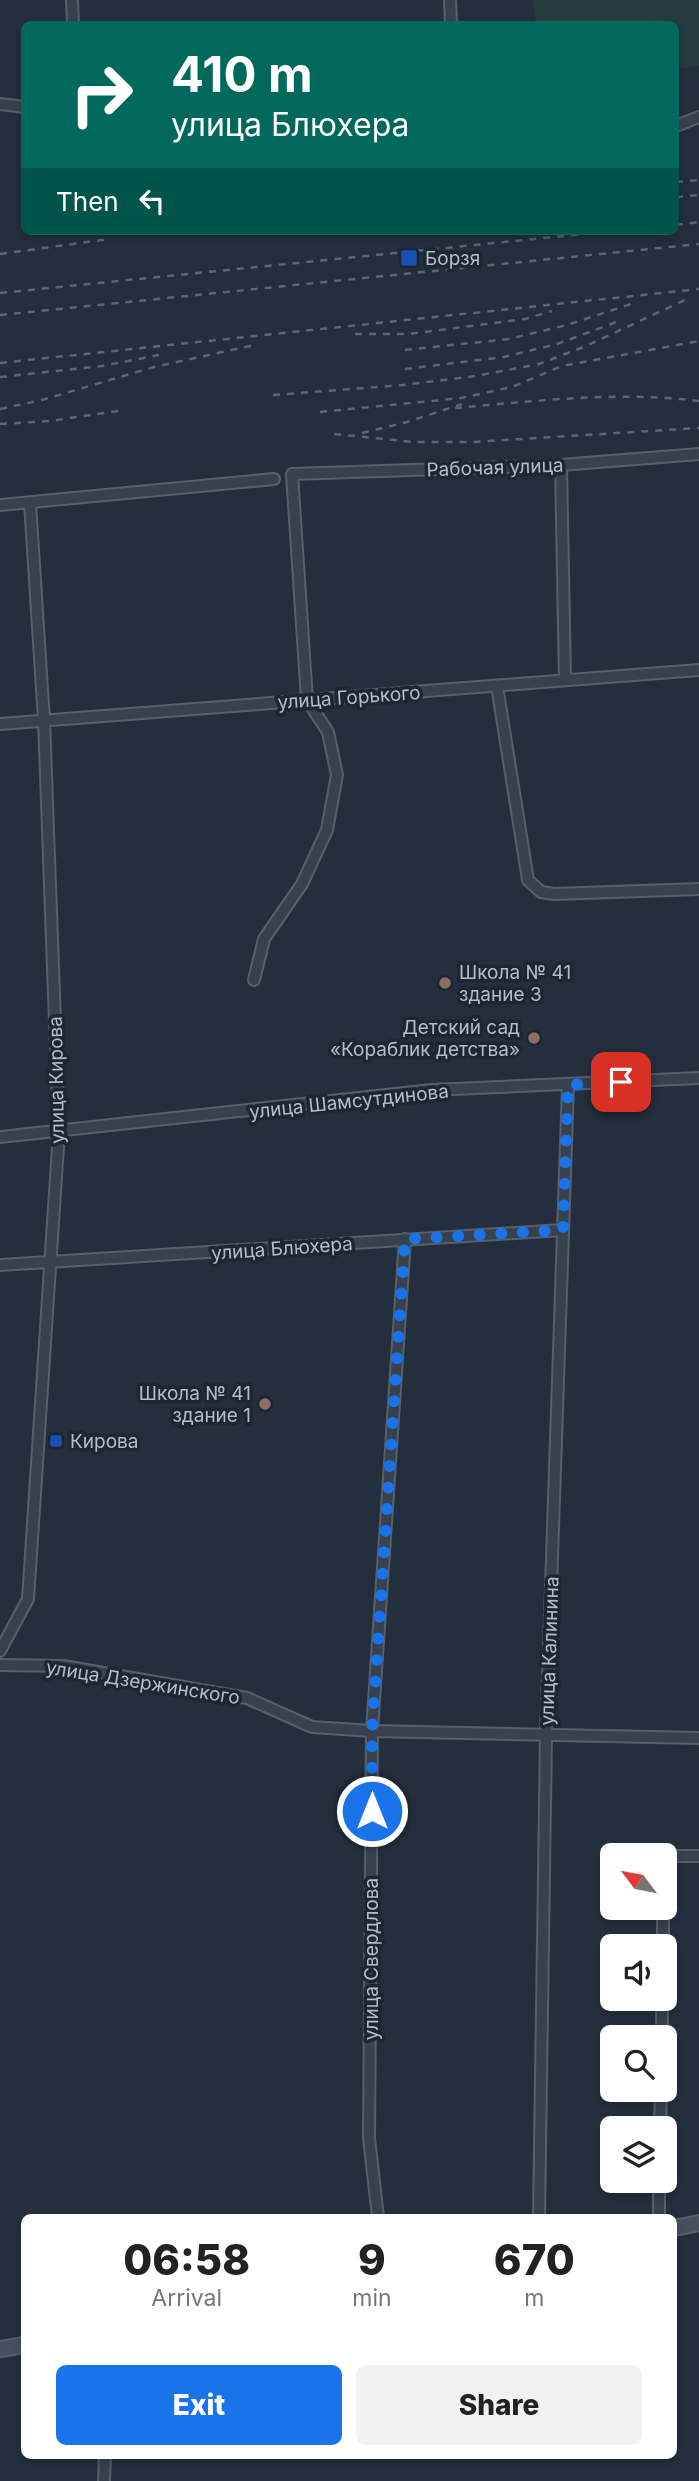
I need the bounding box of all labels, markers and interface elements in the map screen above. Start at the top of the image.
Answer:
text: 410 m [171,45,313,104]
icon: right [56,49,147,140]
text: улица Блюхера [171,105,410,144]
icon: left [133,182,171,220]
text: Then [56,186,119,217]
place label: Борзя [425,247,480,270]
marker: Борзя [399,248,419,268]
street label: Рабочая улица [426,454,564,481]
street label: улица Горького [277,681,421,714]
place label: Школа № 41 здание 3 [459,961,571,1006]
marker: Школа № 41 здание 3 [437,975,453,991]
street label: улица Кирова [44,1016,69,1144]
place label: Детский сад «Кораблик детства» [330,1016,520,1061]
marker: Детский сад «Кораблик детства» [526,1030,542,1046]
pin [591,1052,651,1112]
icon: arrive [602,1063,640,1101]
street label: улица Шамсутдинова [248,1080,450,1123]
street label: улица Блюхера [211,1232,353,1265]
place label: Школа № 41 здание 1 [139,1382,251,1427]
marker: Школа № 41 здание 1 [257,1396,273,1412]
place label: Кирова [70,1430,138,1453]
marker: Кирова [48,1433,64,1449]
street label: улица Калинина [535,1576,564,1726]
street label: улица Дзержинского [44,1656,241,1709]
position arrow [335,1774,409,1848]
north arrow [600,1843,677,1920]
map controls [600,1843,677,2193]
street label: улица Свердлова [360,1878,383,2040]
button: sound [600,1934,677,2011]
button: search [600,2025,677,2102]
button: layers [600,2116,677,2193]
text: 06:58 [123,2234,250,2285]
text: 9 [358,2234,386,2285]
text: 670 [494,2234,575,2285]
text: Arrival [151,2284,222,2312]
text: min [352,2284,392,2312]
text: m [524,2284,544,2312]
button: Exit [56,2365,342,2445]
button: Share [356,2365,642,2445]

